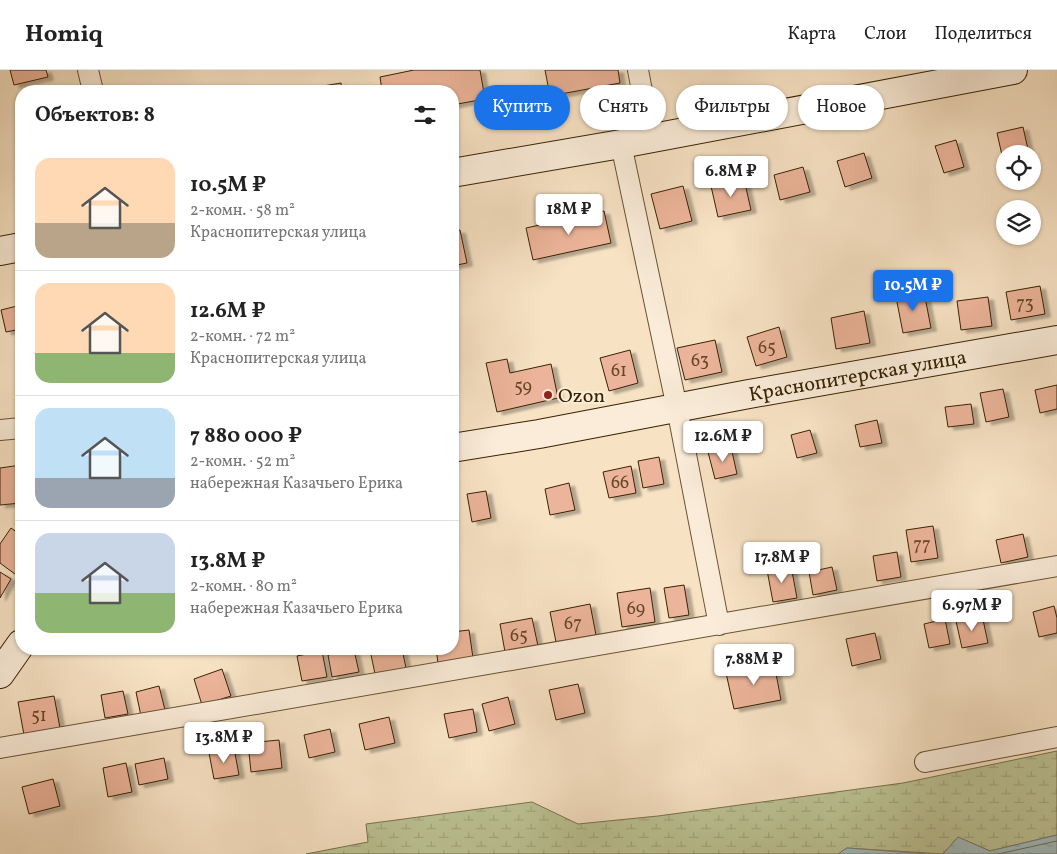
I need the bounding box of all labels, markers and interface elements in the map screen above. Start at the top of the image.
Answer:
text: Homiq [25,18,103,52]
text: Карта [788,22,836,47]
text: Слои [864,22,906,47]
text: Поделиться [934,22,1032,47]
chip: Купить [474,85,570,130]
chip: Снять [580,85,666,130]
chip: Фильтры [676,85,788,130]
chip: Новое [798,85,884,130]
text: Объектов: 8 [35,101,155,130]
icon: filters [411,101,439,129]
map controls [996,145,1041,245]
button: locate [996,145,1041,190]
pin: 6.8M ₽ [690,156,772,198]
text: 6.8M ₽ [705,161,757,183]
text: 10.5M ₽ [190,171,266,200]
icon: home [75,178,135,238]
pin: 18M ₽ [534,194,604,236]
text: 18M ₽ [547,199,591,221]
text: 2-комн. · 58 m² [190,200,295,222]
button: layers [996,200,1041,245]
text: Краснопитерская улица [190,222,366,244]
pin: 10.5M ₽ [867,270,959,312]
text: 10.5M ₽ [884,275,942,297]
house number: 73 [1016,292,1034,317]
text: 12.6M ₽ [190,297,266,326]
icon: home [75,303,135,363]
text: 2-комн. · 72 m² [190,326,295,348]
house number: 65 [758,336,776,361]
street label: Краснопитерская улица [747,344,969,410]
text: Краснопитерская улица [190,348,366,370]
house number: 63 [691,349,709,374]
house number: 61 [611,359,627,384]
house number: 59 [514,375,532,400]
place label: Ozon [558,383,605,411]
marker: Ozon [542,389,554,401]
pin: 12.6M ₽ [677,420,769,463]
text: 7 880 000 ₽ [190,422,302,451]
text: 12.6M ₽ [694,426,752,448]
icon: home [75,428,135,488]
text: 2-комн. · 52 m² [190,451,295,473]
house number: 66 [611,471,629,496]
text: набережная Казачьего Ерика [190,473,403,495]
house number: 77 [913,533,931,558]
pin: 17.8M ₽ [736,542,828,584]
text: 13.8M ₽ [190,547,265,576]
text: 17.8M ₽ [754,547,810,569]
icon: home [75,553,135,613]
text: 2-комн. · 80 m² [190,576,297,598]
pin: 6.97M ₽ [926,590,1018,632]
text: 6.97M ₽ [942,595,1002,617]
house number: 69 [627,597,645,622]
text: набережная Казачьего Ерика [190,598,403,620]
house number: 67 [564,612,582,637]
house number: 65 [510,624,528,649]
pin: 7.88M ₽ [708,644,800,686]
text: 7.88M ₽ [725,649,783,671]
house number: 51 [31,704,47,729]
pin: 13.8M ₽ [178,722,270,764]
text: 13.8M ₽ [195,727,253,749]

